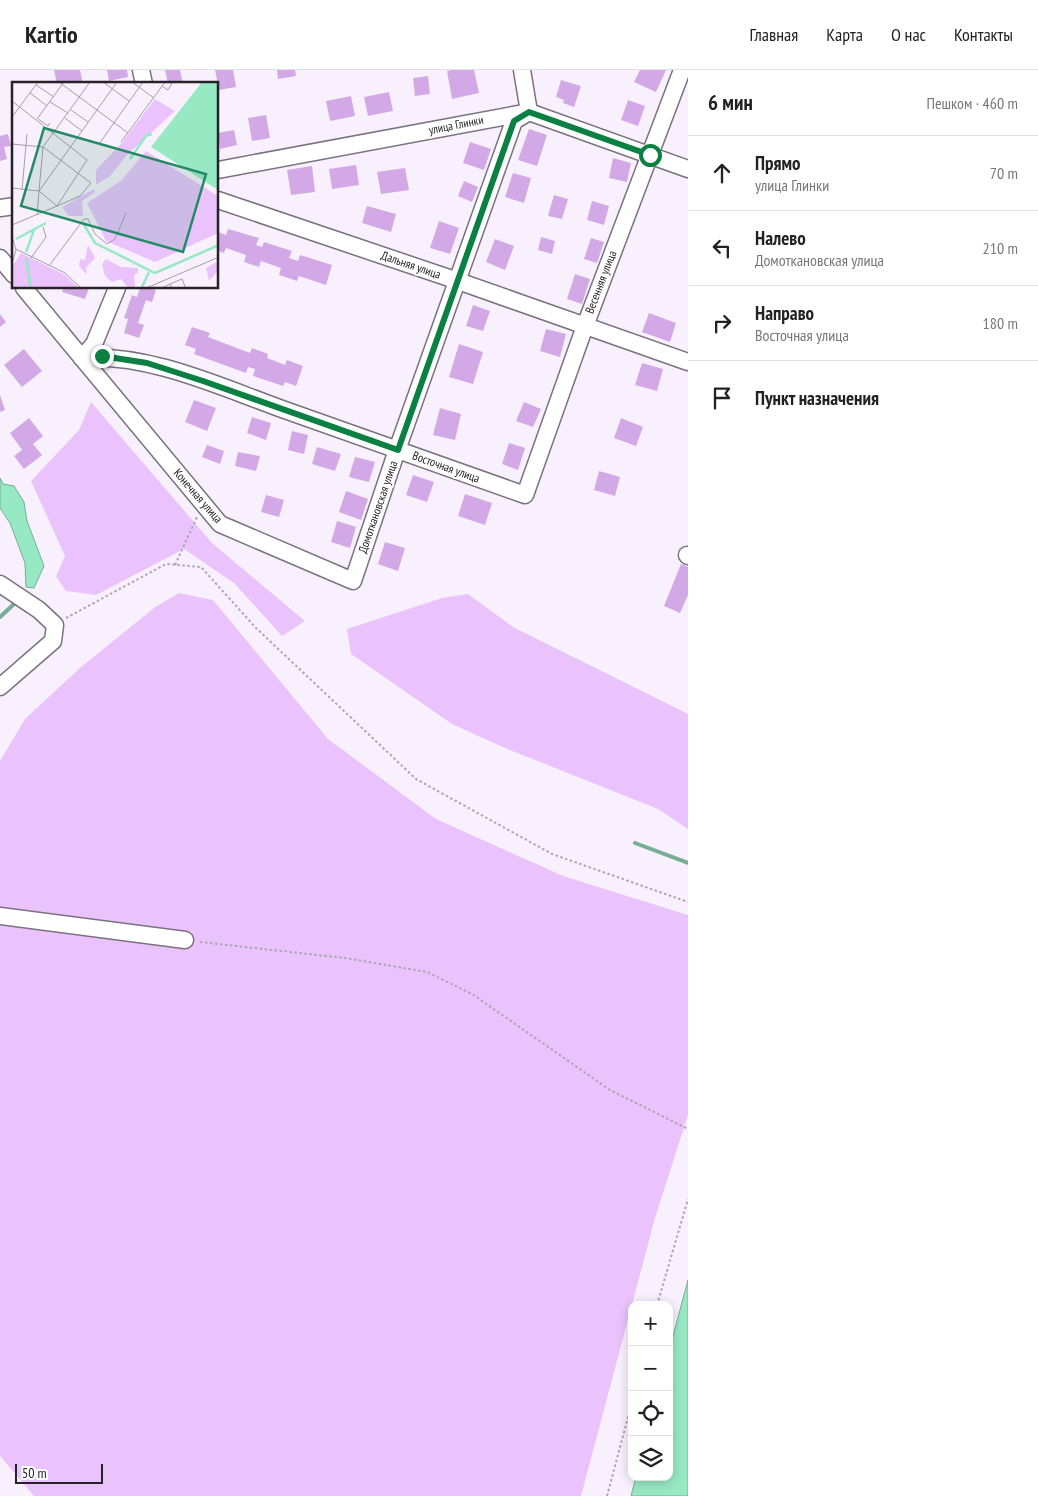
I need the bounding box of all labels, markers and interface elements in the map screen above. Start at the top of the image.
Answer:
text: Kartio [25,19,78,50]
text: Главная [750,23,798,46]
text: Карта [826,23,863,46]
text: О нас [891,23,926,46]
text: Контакты [954,23,1013,46]
inset map [12,82,219,289]
text: 6 мин [708,89,753,116]
text: Пешком · 460 m [927,93,1018,113]
street label: улица Глинки [427,112,485,137]
route start [639,144,662,167]
text: Прямо [755,151,800,175]
icon: ahead [708,159,736,187]
text: 70 m [990,163,1018,183]
text: улица Глинки [755,175,829,195]
text: Налево [755,226,806,250]
icon: left [708,234,736,262]
text: 210 m [983,238,1018,258]
street label: Дальняя улица [379,247,443,282]
street label: Весенняя улица [582,248,619,315]
text: Домоткановская улица [755,250,884,270]
text: Направо [755,301,814,325]
icon: right [708,309,736,337]
text: 180 m [983,313,1018,333]
text: Восточная улица [755,325,849,345]
route end [91,345,114,368]
icon: arrive [708,384,736,412]
text: Пункт назначения [755,386,879,410]
street label: Восточная улица [411,447,482,486]
street label: Домоткановская улица [355,458,400,555]
street label: Конечная улица [171,465,226,526]
map controls [628,1301,673,1481]
button: + [628,1301,673,1346]
button: − [628,1346,673,1391]
button: locate [628,1391,673,1436]
button: layers [628,1436,673,1481]
scale bar [15,1461,102,1484]
text: 50 m [22,1464,47,1482]

